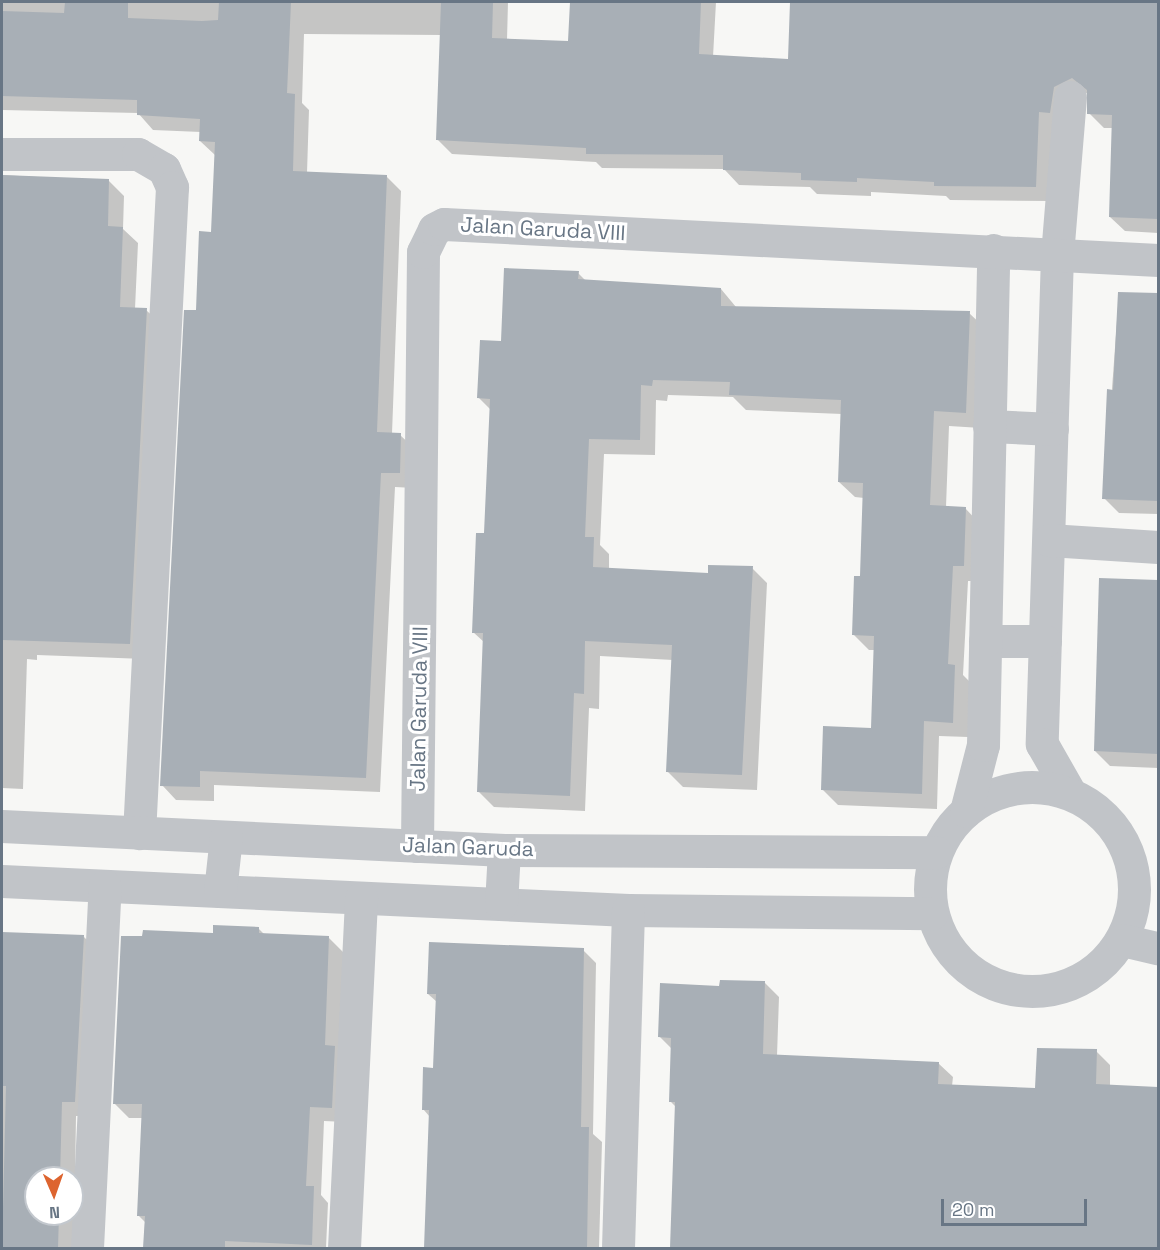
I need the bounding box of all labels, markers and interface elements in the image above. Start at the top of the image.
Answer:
street label: Jalan Garuda VIII [460,212,626,246]
street label: Jalan Garuda VIII [405,626,433,792]
street label: Jalan Garuda [402,832,534,862]
north arrow [24,1166,84,1226]
scale bar [944,1187,1090,1225]
text: 20 m [952,1198,995,1221]
text: N [49,1202,60,1223]

